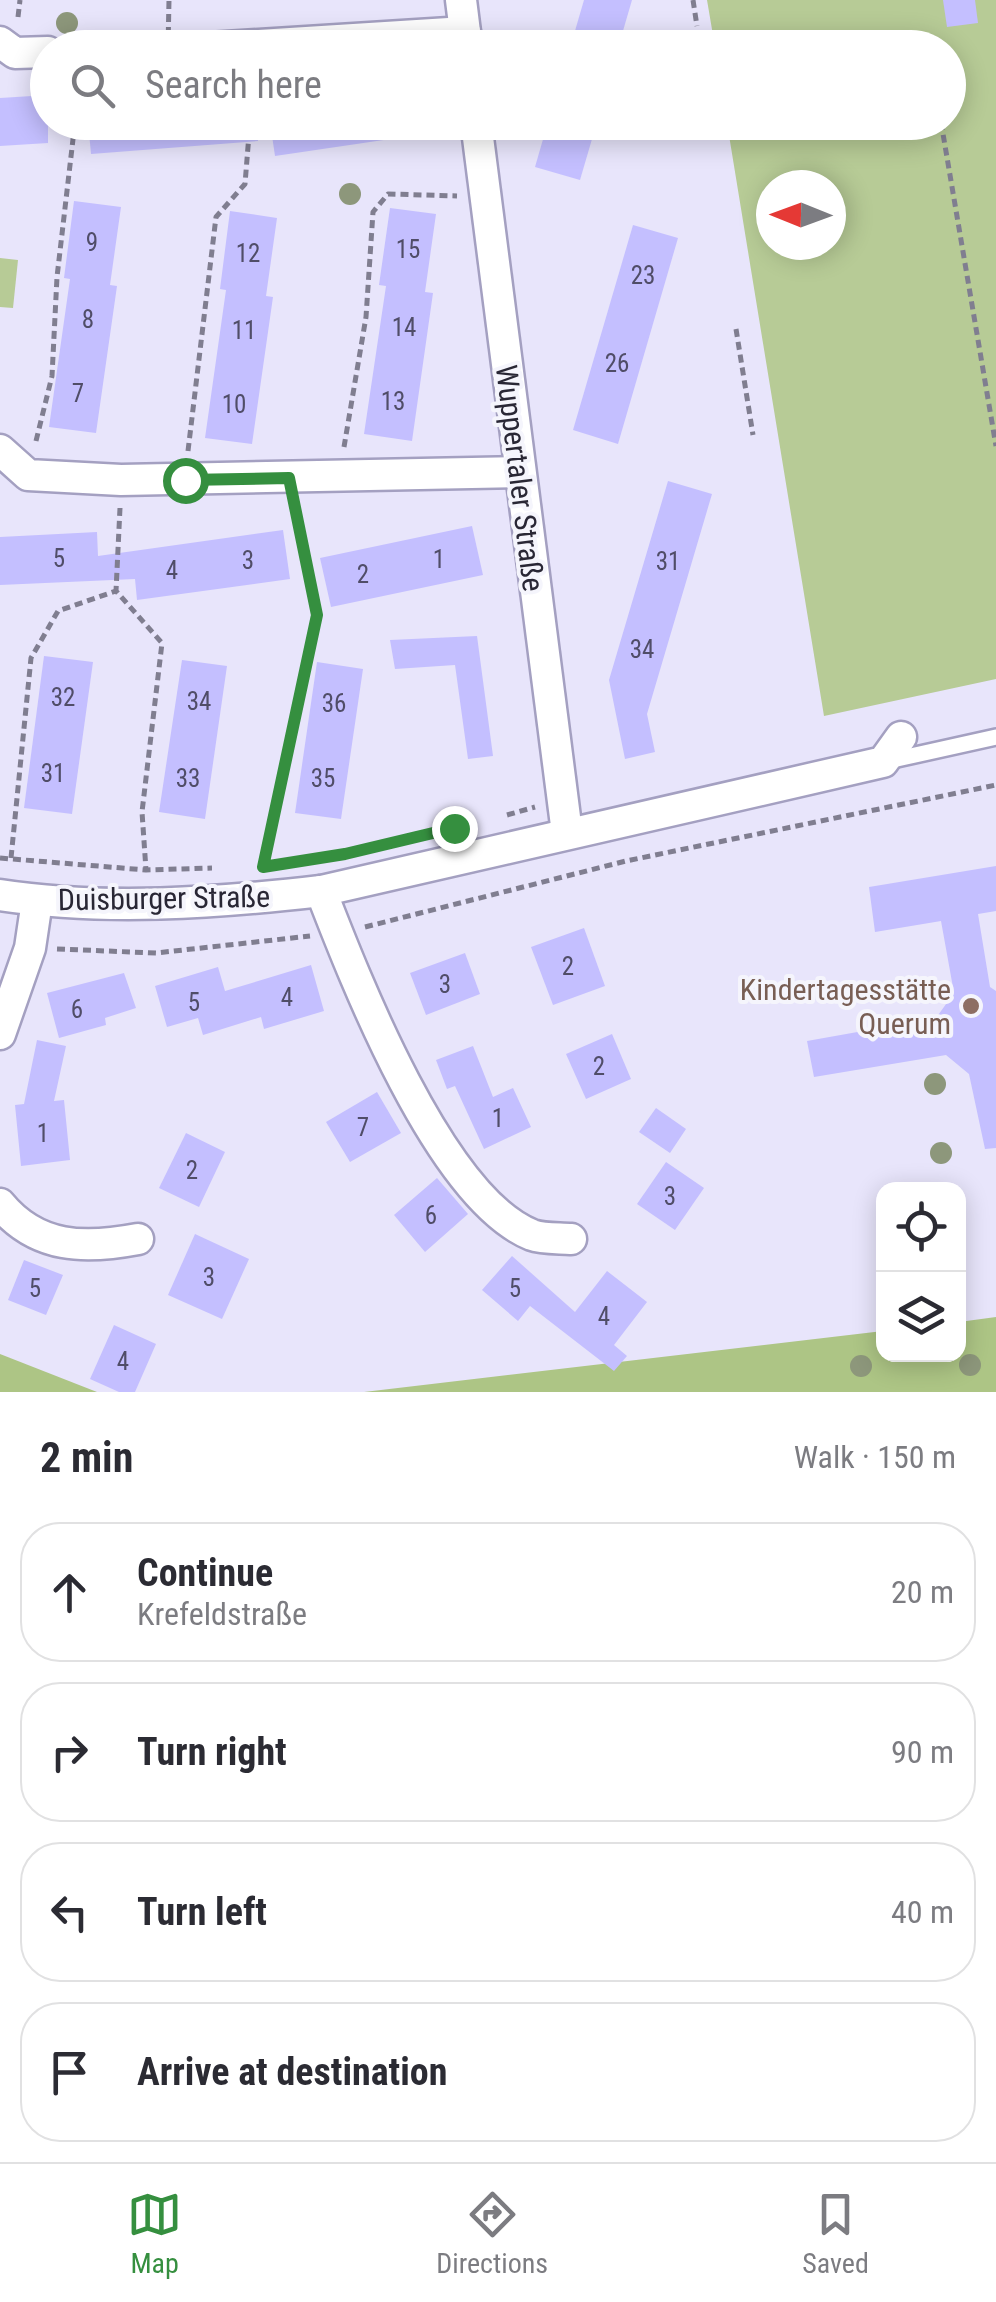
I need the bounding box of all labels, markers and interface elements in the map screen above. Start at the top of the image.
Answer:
search box [30,30,966,140]
icon: search [65,58,120,113]
text: Search here [145,63,322,107]
north arrow [756,170,846,260]
house number: 9 [86,228,98,257]
house number: 15 [396,235,420,264]
house number: 12 [236,239,260,268]
house number: 23 [631,261,655,290]
house number: 8 [82,305,94,334]
house number: 14 [392,313,416,342]
house number: 11 [232,316,256,345]
house number: 26 [605,349,629,378]
street label: Wuppertaler Straße [489,363,551,593]
house number: 7 [72,379,84,408]
house number: 13 [381,387,405,416]
house number: 10 [222,390,246,419]
route start [163,458,209,504]
house number: 5 [53,544,65,573]
house number: 1 [433,545,445,574]
house number: 3 [242,546,254,575]
house number: 31 [656,547,680,576]
house number: 4 [166,556,178,585]
house number: 2 [357,560,369,589]
house number: 34 [630,635,654,664]
house number: 32 [51,683,75,712]
house number: 34 [187,687,211,716]
house number: 36 [322,689,346,718]
house number: 31 [41,759,65,788]
house number: 33 [176,764,200,793]
house number: 35 [311,764,335,793]
route end [432,806,478,852]
street label: Duisburger Straße [58,879,270,917]
house number: 2 [562,952,574,981]
house number: 3 [439,970,451,999]
place label: Kindertagesstätte Querum [740,972,951,1041]
house number: 4 [281,983,293,1012]
house number: 5 [188,988,200,1017]
house number: 6 [71,995,83,1024]
marker: Kindertagesstätte Querum [960,995,982,1017]
house number: 2 [593,1052,605,1081]
house number: 1 [492,1104,504,1133]
house number: 7 [357,1113,369,1142]
house number: 1 [37,1119,49,1148]
house number: 2 [186,1156,198,1185]
house number: 3 [664,1182,676,1211]
map controls [876,1182,966,1362]
button: locate [876,1182,966,1272]
house number: 6 [425,1201,437,1230]
house number: 3 [203,1263,215,1292]
button: layers [876,1272,966,1362]
house number: 5 [29,1274,41,1303]
house number: 5 [509,1274,521,1303]
house number: 4 [598,1302,610,1331]
house number: 4 [117,1347,129,1376]
text: 2 min [40,1433,133,1482]
text: Walk · 150 m [794,1438,956,1476]
text: Continue [137,1551,273,1595]
icon: ahead [42,1565,97,1620]
text: 20 m [891,1573,954,1611]
text: Krefeldstraße [137,1595,307,1633]
icon: right [42,1725,97,1780]
text: Turn right [137,1730,287,1774]
text: 90 m [891,1733,954,1771]
icon: left [42,1885,97,1940]
text: Turn left [137,1890,267,1934]
text: 40 m [891,1893,954,1931]
icon: arrive [42,2045,97,2100]
text: Arrive at destination [137,2050,447,2094]
tab: Map [127,2187,182,2280]
tab: Directions [436,2187,548,2280]
tab: Saved [802,2187,869,2280]

